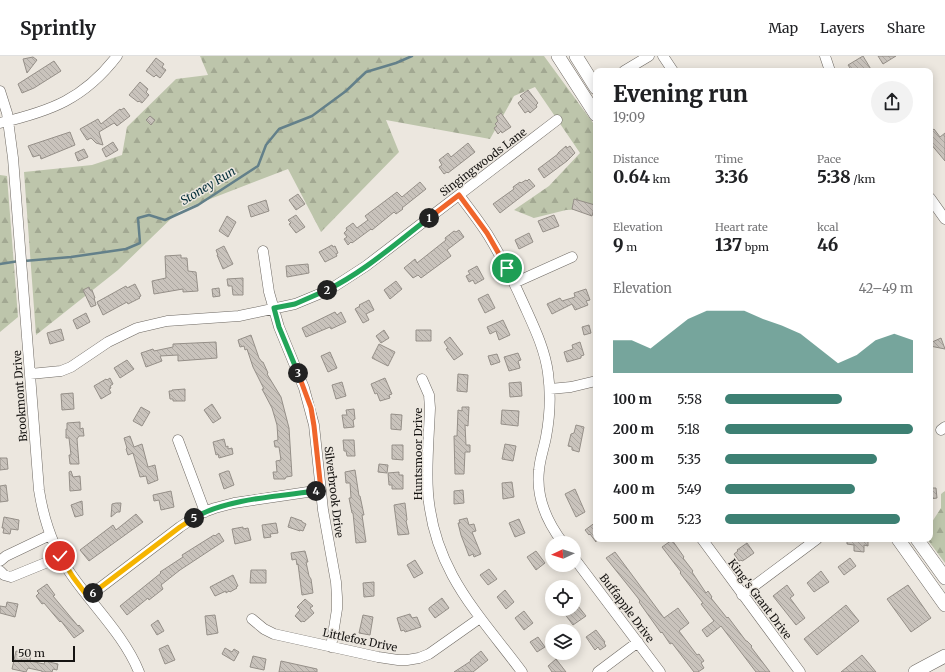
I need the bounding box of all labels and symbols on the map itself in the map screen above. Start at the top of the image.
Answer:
street label: Singingwoods Lane [437,125,529,199]
water label: Stoney Run [177,163,238,208]
pin: 1 [419,208,439,228]
pin [490,251,524,285]
pin: 2 [317,280,337,300]
street label: Brookmont Drive [10,349,30,442]
pin: 3 [288,363,308,383]
street label: Huntsmoor Drive [411,408,425,500]
street label: Silverbrook Drive [321,445,347,539]
pin: 4 [306,481,326,501]
pin: 5 [184,508,204,528]
north arrow [545,536,581,572]
pin [43,539,77,573]
street label: King's Grant Drive [725,556,795,642]
street label: Buffapple Drive [597,571,657,645]
pin: 6 [83,583,103,603]
street label: Littlefox Drive [321,625,399,655]
scale bar [12,644,75,663]

